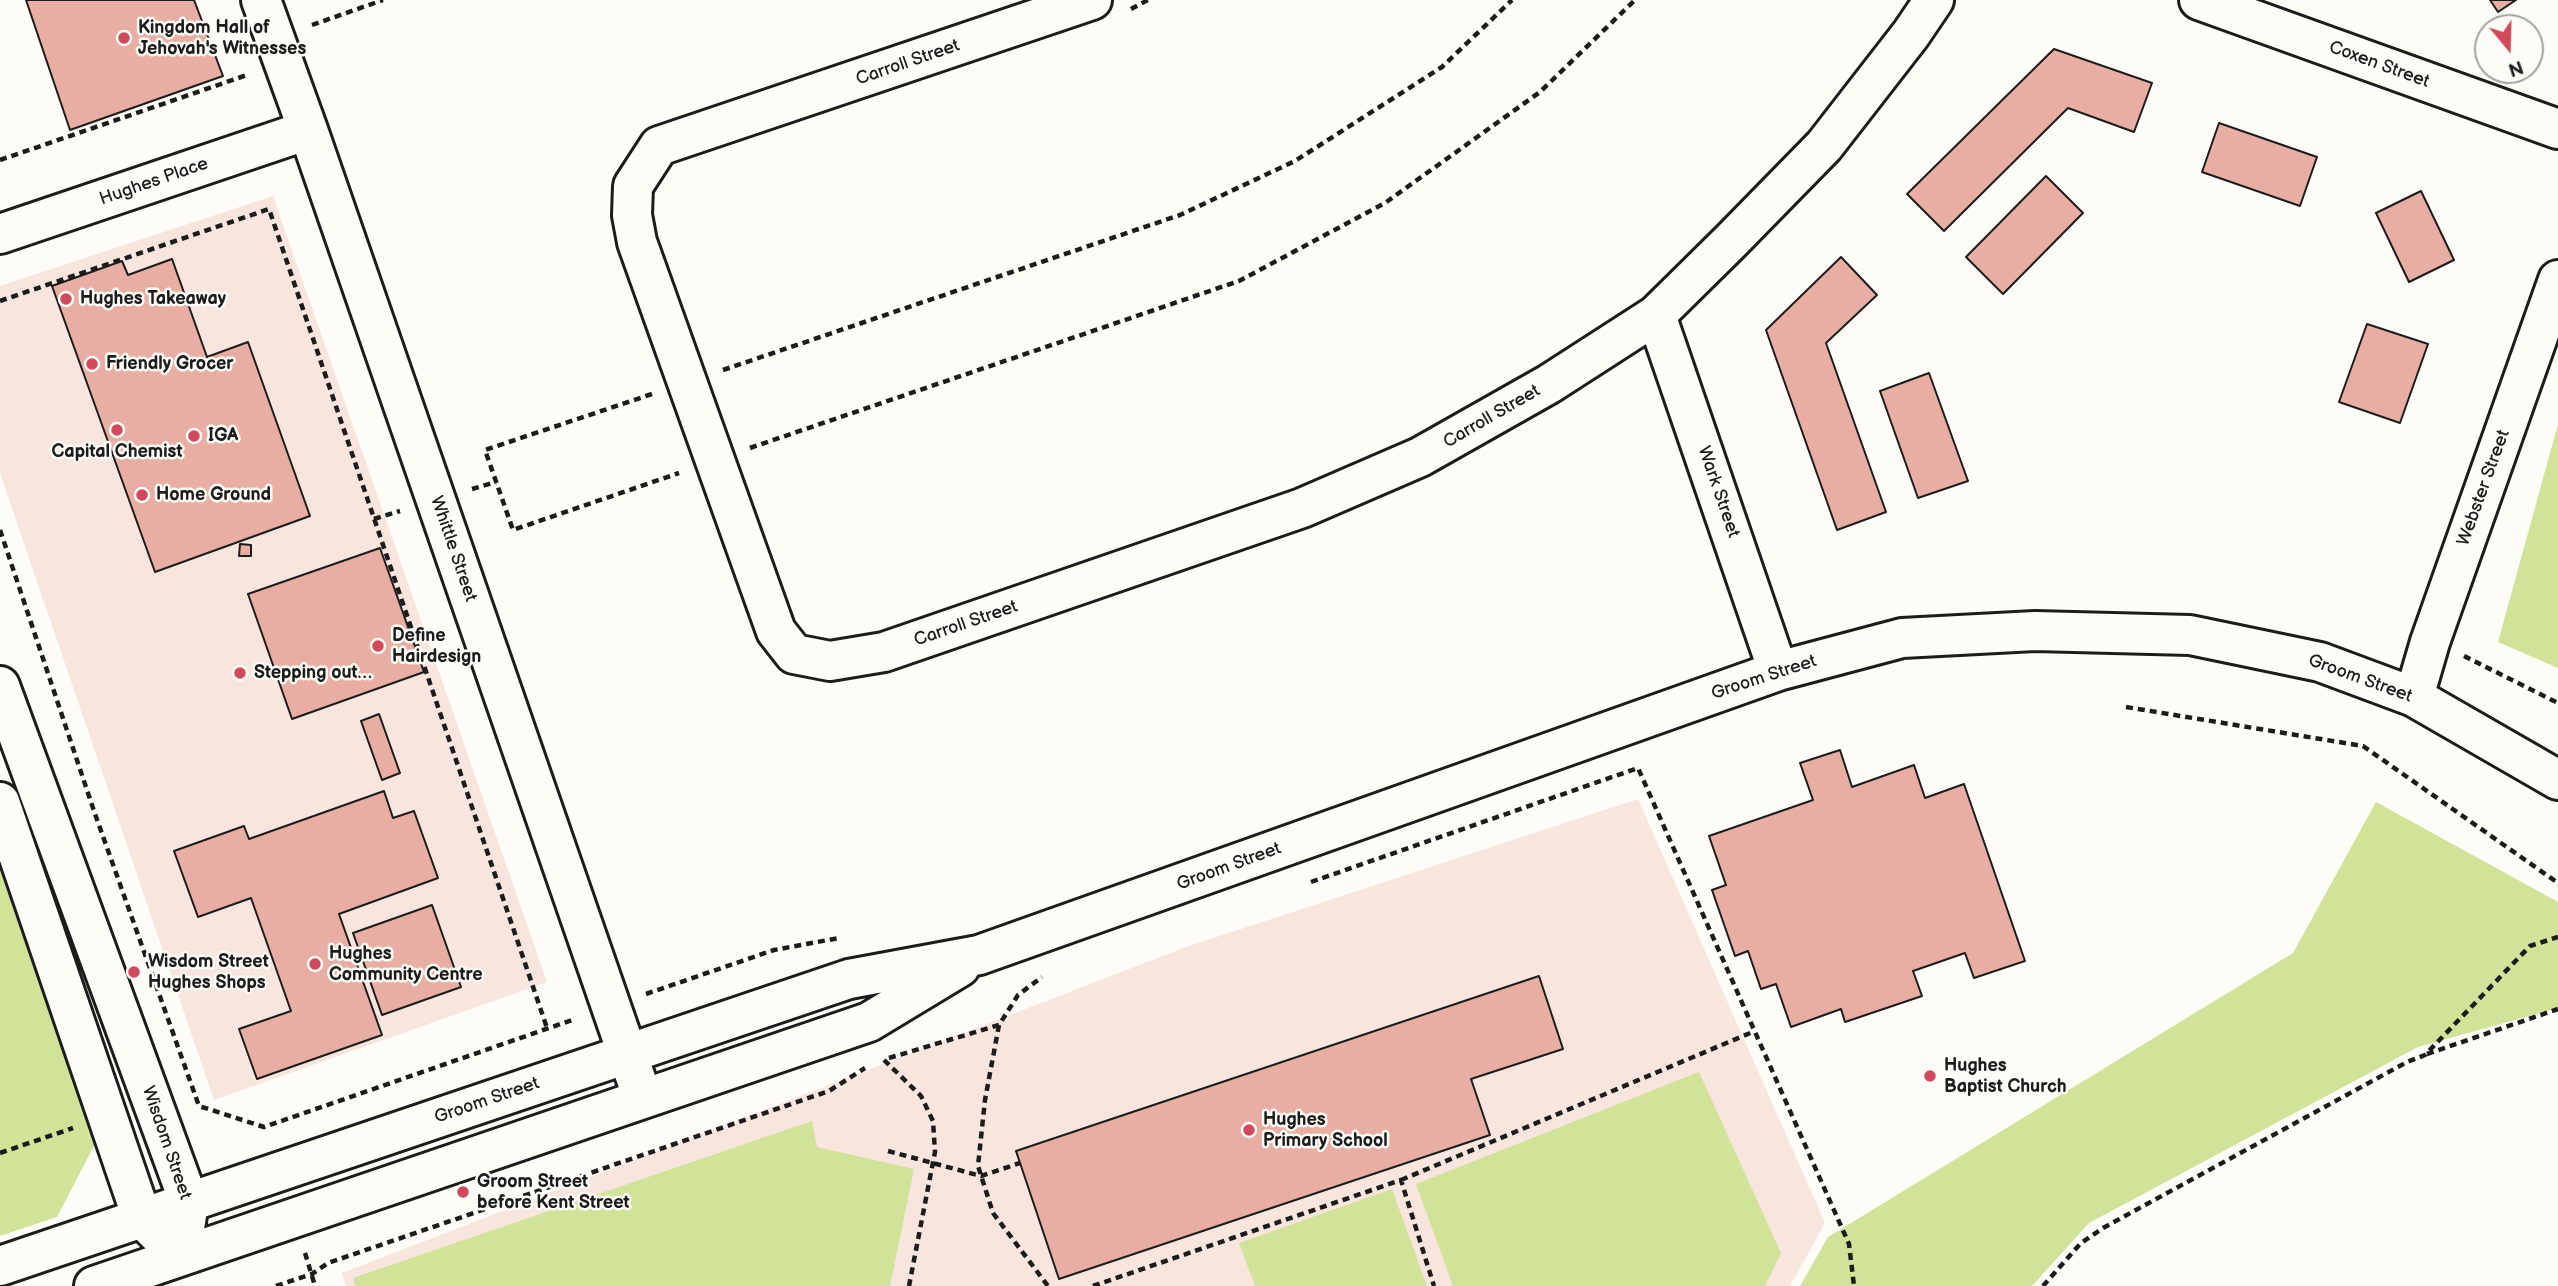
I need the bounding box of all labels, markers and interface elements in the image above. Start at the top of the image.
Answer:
north arrow [2474,14,2544,84]
place label: Kingdom Hall of Jehovah's Witnesses [138,17,306,60]
marker: Kingdom Hall of Jehovah's Witnesses [116,30,132,46]
street label: Carroll Street [853,35,963,91]
street label: Coxen Street [2326,37,2432,93]
text: N [2505,54,2526,81]
street label: Hughes Place [97,153,211,211]
place label: Hughes Takeaway [80,288,226,310]
marker: Hughes Takeaway [58,291,74,307]
place label: Friendly Grocer [106,353,234,375]
marker: Friendly Grocer [84,356,100,372]
street label: Carroll Street [1440,381,1544,453]
marker: Capital Chemist [109,422,125,438]
place label: IGA [208,425,238,447]
street label: Webster Street [2453,427,2515,549]
marker: IGA [186,428,202,444]
place label: Capital Chemist [52,441,182,463]
street label: Wark Street [1692,443,1744,541]
place label: Home Ground [156,484,271,506]
marker: Home Ground [134,487,150,503]
street label: Whittle Street [425,494,481,604]
street label: Carroll Street [911,596,1021,652]
place label: Define Hairdesign [392,625,481,668]
marker: Define Hairdesign [370,638,386,654]
street label: Groom Street [2305,650,2415,708]
street label: Groom Street [1709,651,1819,705]
place label: Stepping out… [254,662,372,684]
marker: Stepping out… [232,665,248,681]
street label: Groom Street [1174,838,1284,896]
place label: Hughes Community Centre [329,943,483,986]
place label: Wisdom Street Hughes Shops [148,951,269,993]
marker: Hughes Community Centre [307,956,323,972]
marker: Wisdom Street Hughes Shops [126,964,142,980]
place label: Hughes Baptist Church [1944,1055,2067,1098]
marker: Hughes Baptist Church [1922,1068,1938,1084]
street label: Groom Street [432,1073,542,1129]
street label: Wisdom Street [137,1084,195,1202]
place label: Hughes Primary School [1263,1109,1388,1152]
marker: Hughes Primary School [1241,1122,1257,1138]
place label: Groom Street before Kent Street [477,1171,629,1214]
marker: Groom Street before Kent Street [455,1184,471,1200]

